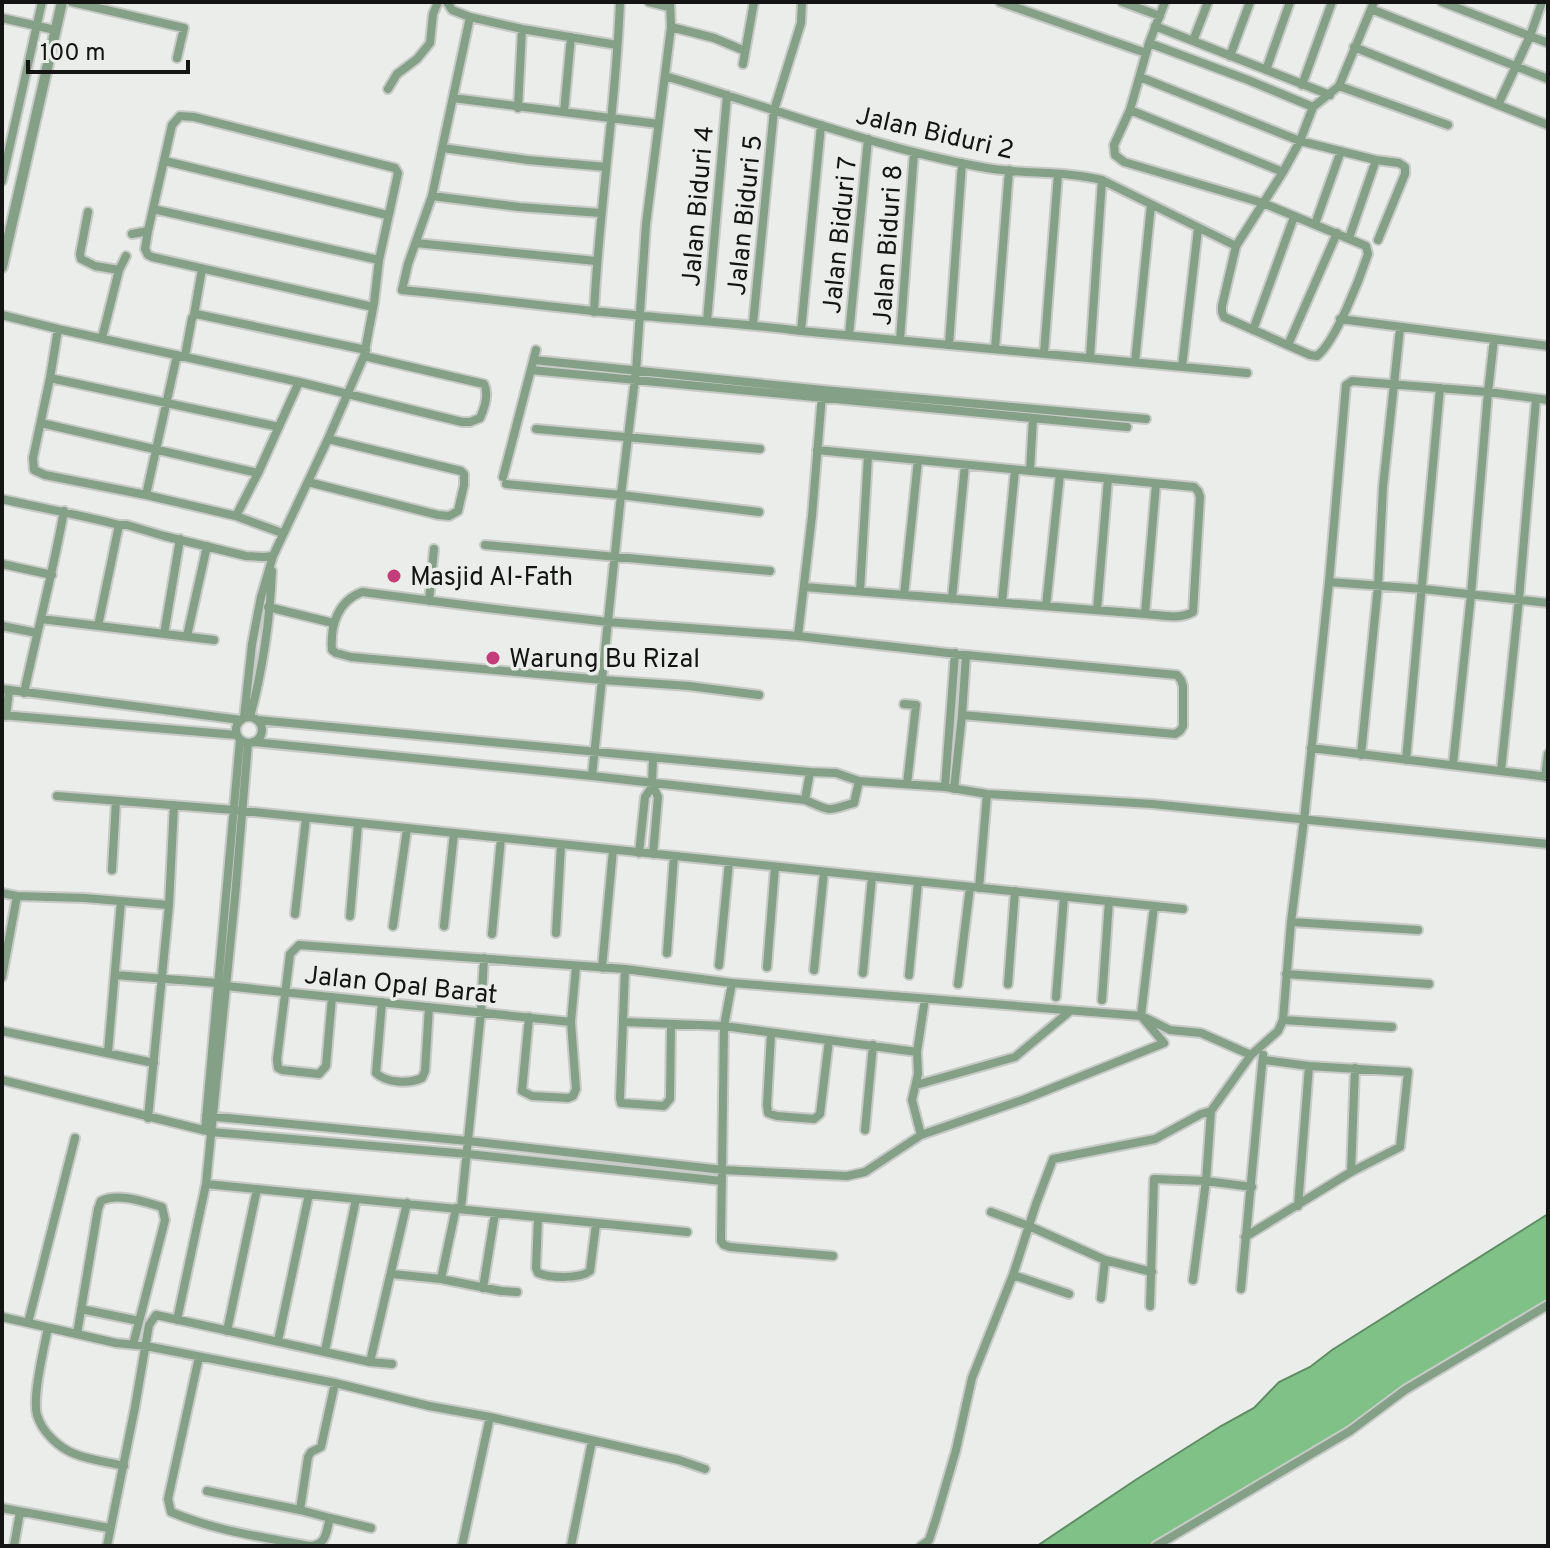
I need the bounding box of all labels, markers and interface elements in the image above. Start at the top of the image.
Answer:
scale bar [28,24,188,74]
text: 100 m [40,39,106,69]
street label: Jalan Biduri 2 [852,100,1017,169]
street label: Jalan Biduri 4 [676,124,723,288]
street label: Jalan Biduri 5 [722,133,771,297]
street label: Jalan Biduri 7 [817,155,866,315]
street label: Jalan Biduri 8 [867,164,912,327]
place label: Masjid Al-Fath [410,562,573,595]
marker: Masjid Al-Fath [385,567,403,585]
place label: Warung Bu Rizal [509,644,700,677]
marker: Warung Bu Rizal [484,649,502,667]
street label: Jalan Opal Barat [302,960,499,1013]

